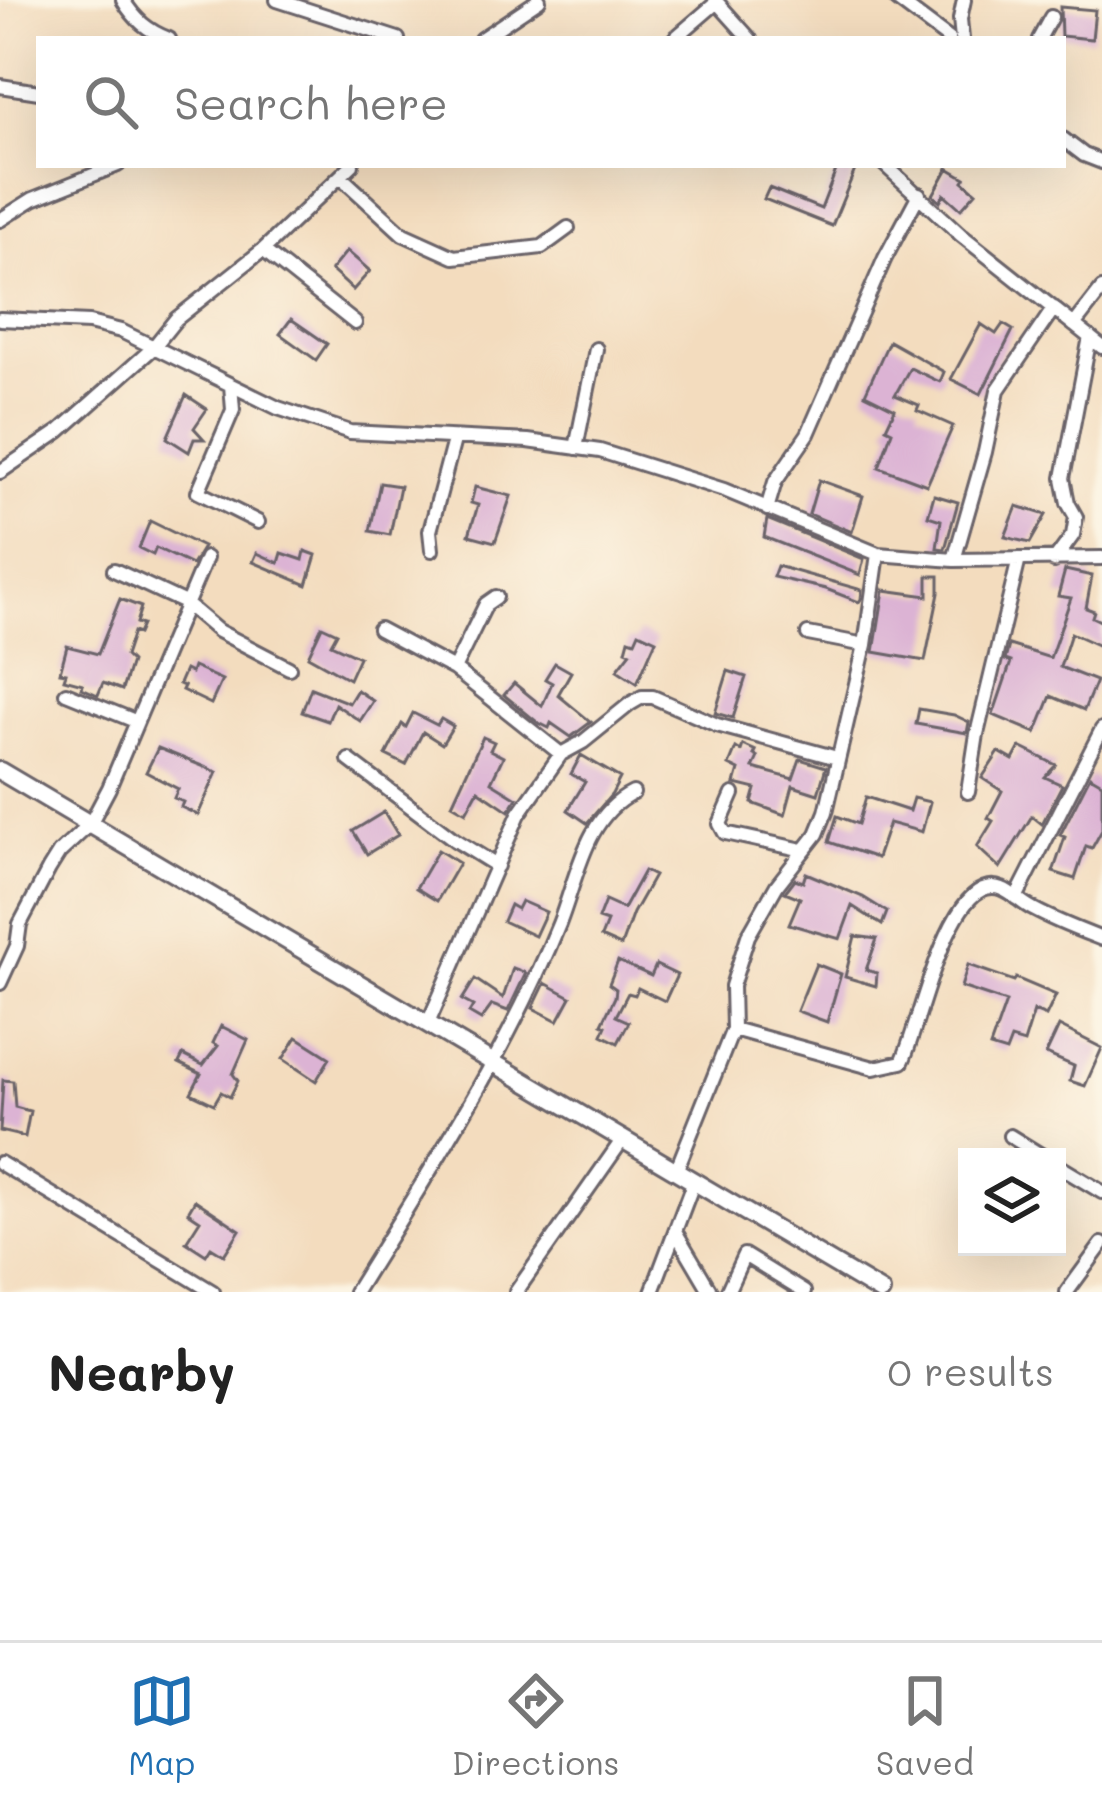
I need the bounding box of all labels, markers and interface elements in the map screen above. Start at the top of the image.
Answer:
search box [36,36,1066,168]
icon: search [78,69,144,135]
text: Search here [174,73,448,131]
map controls [958,1148,1066,1256]
button: layers [958,1148,1066,1256]
text: Nearby [48,1337,235,1404]
text: 0 results [888,1345,1054,1396]
tab: Map [128,1668,195,1783]
tab: Directions [452,1668,619,1783]
tab: Saved [876,1668,974,1783]

